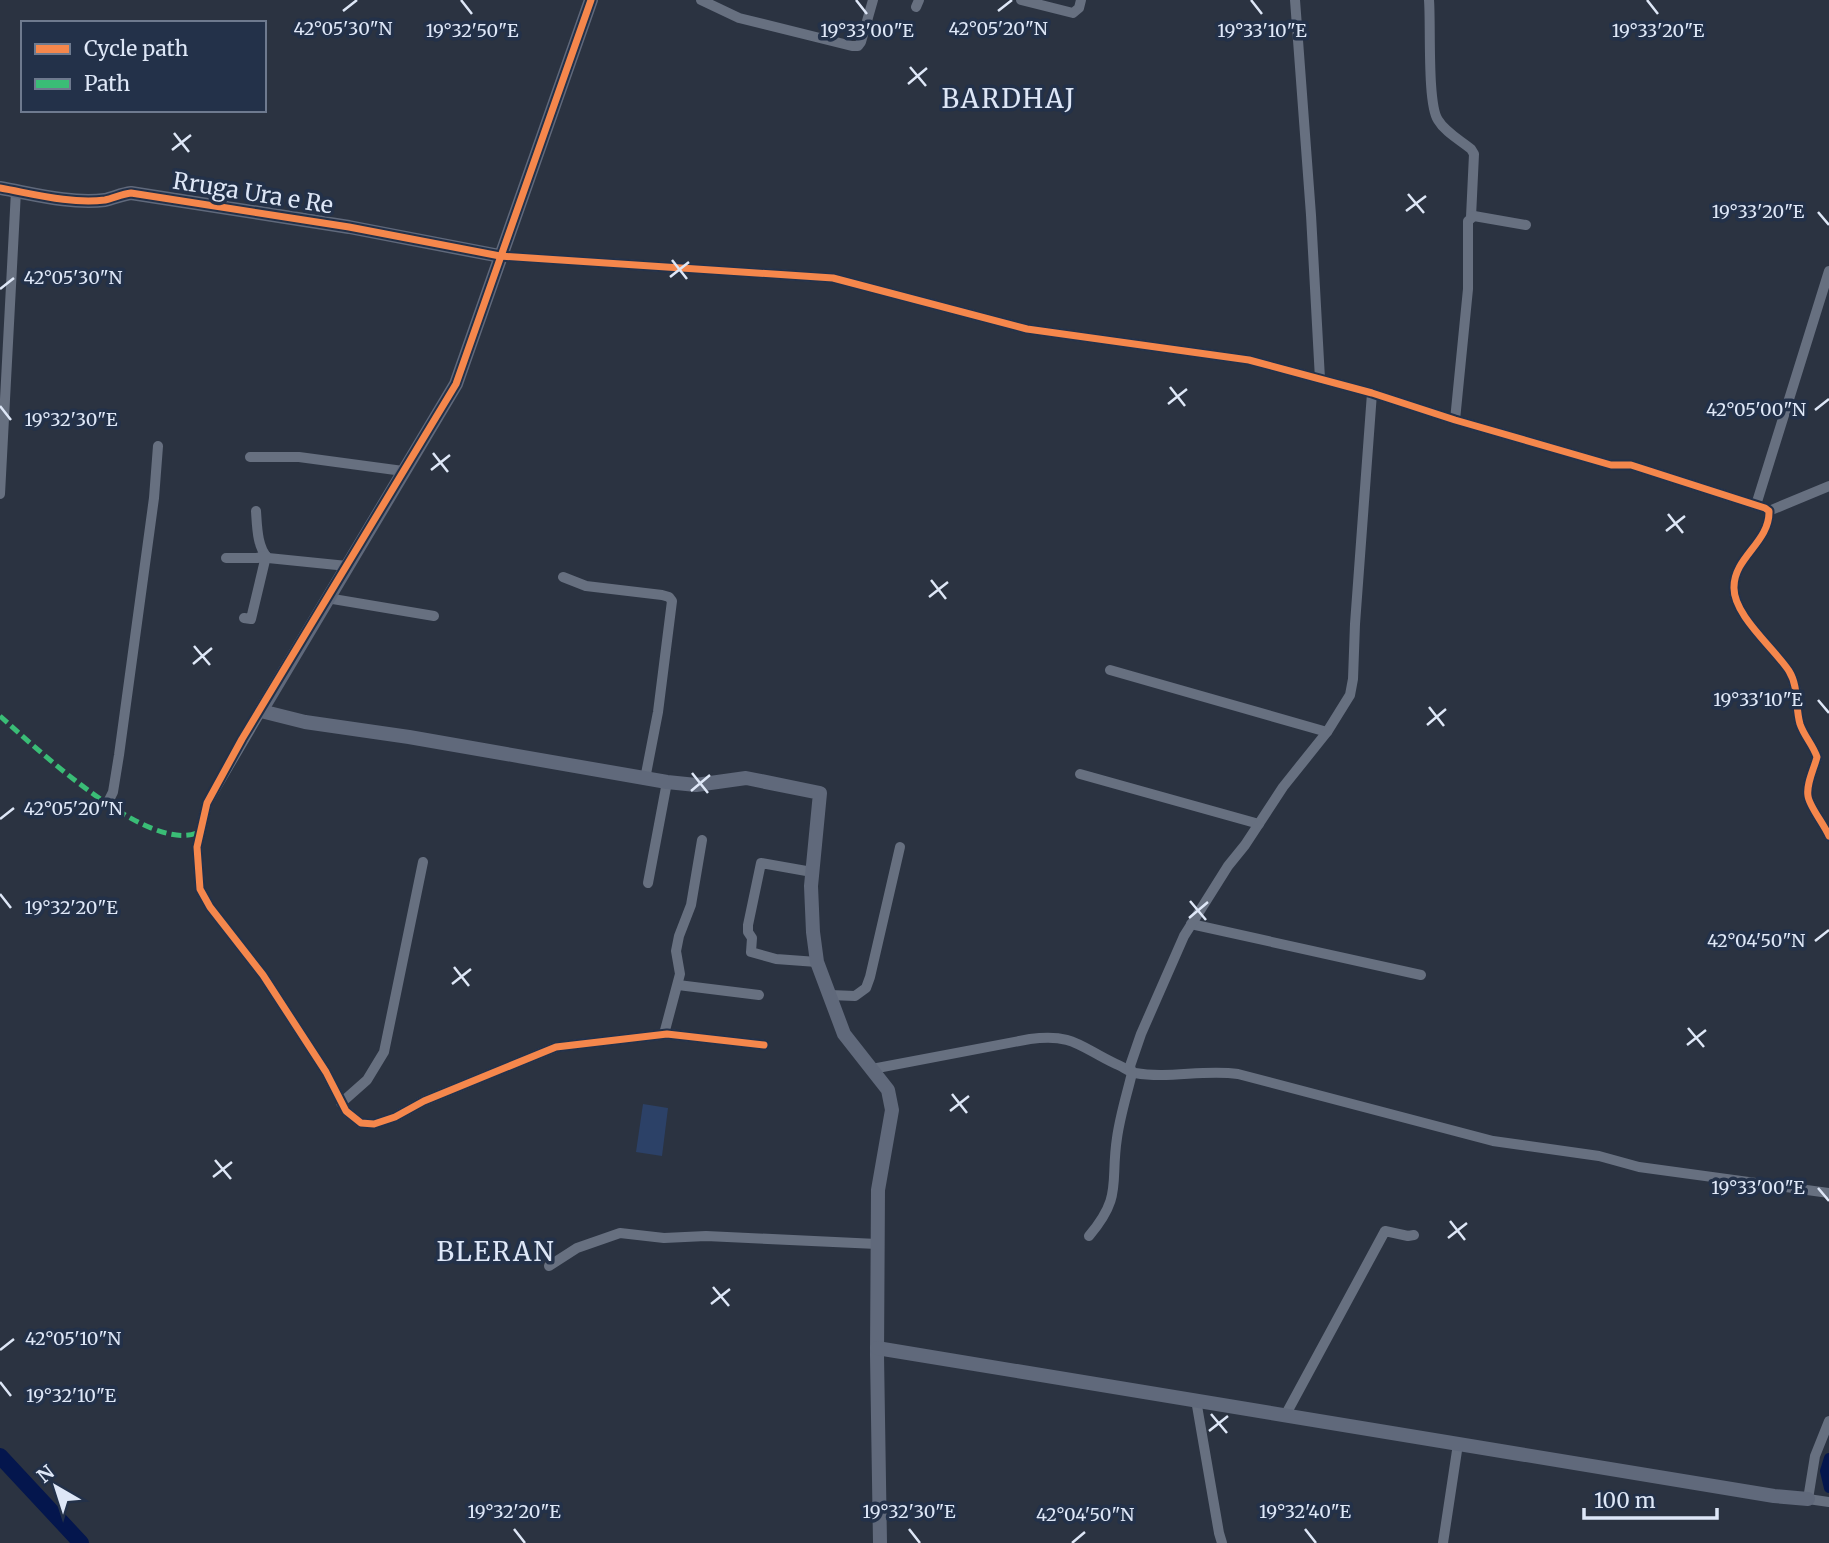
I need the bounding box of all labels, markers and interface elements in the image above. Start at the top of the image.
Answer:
text: 42°05'30"N [294,17,393,40]
text: 42°05'20"N [948,17,1048,40]
text: 19°32'50"E [426,19,519,42]
text: 19°33'00"E [820,19,914,42]
text: 19°33'10"E [1217,19,1307,42]
text: 19°33'20"E [1612,19,1705,42]
legend [21,21,266,112]
text: Cycle path [84,35,188,62]
text: Path [84,70,130,97]
district label: BARDHAJ [941,82,1077,115]
street label: Rruga Ura e Re [171,166,335,219]
text: 19°33'20"E [1712,200,1805,223]
text: 42°05'30"N [24,266,123,289]
text: 42°05'00"N [1706,398,1806,421]
text: 19°32'30"E [25,408,118,431]
text: 19°33'10"E [1713,688,1803,711]
text: 42°05'20"N [23,797,123,820]
text: 19°32'20"E [24,896,118,919]
text: 42°04'50"N [1707,929,1805,952]
text: 19°33'00"E [1711,1176,1805,1199]
district label: BLERAN [436,1235,556,1268]
text: 42°05'10"N [25,1327,121,1350]
text: 19°32'10"E [26,1384,117,1407]
north arrow [21,1452,91,1522]
text: N [32,1460,59,1488]
scale bar [1584,1476,1717,1520]
text: 100 m [1594,1487,1656,1514]
text: 19°32'20"E [467,1500,561,1523]
text: 19°32'30"E [863,1500,956,1523]
text: 19°32'40"E [1259,1500,1351,1523]
text: 42°04'50"N [1036,1503,1134,1526]

